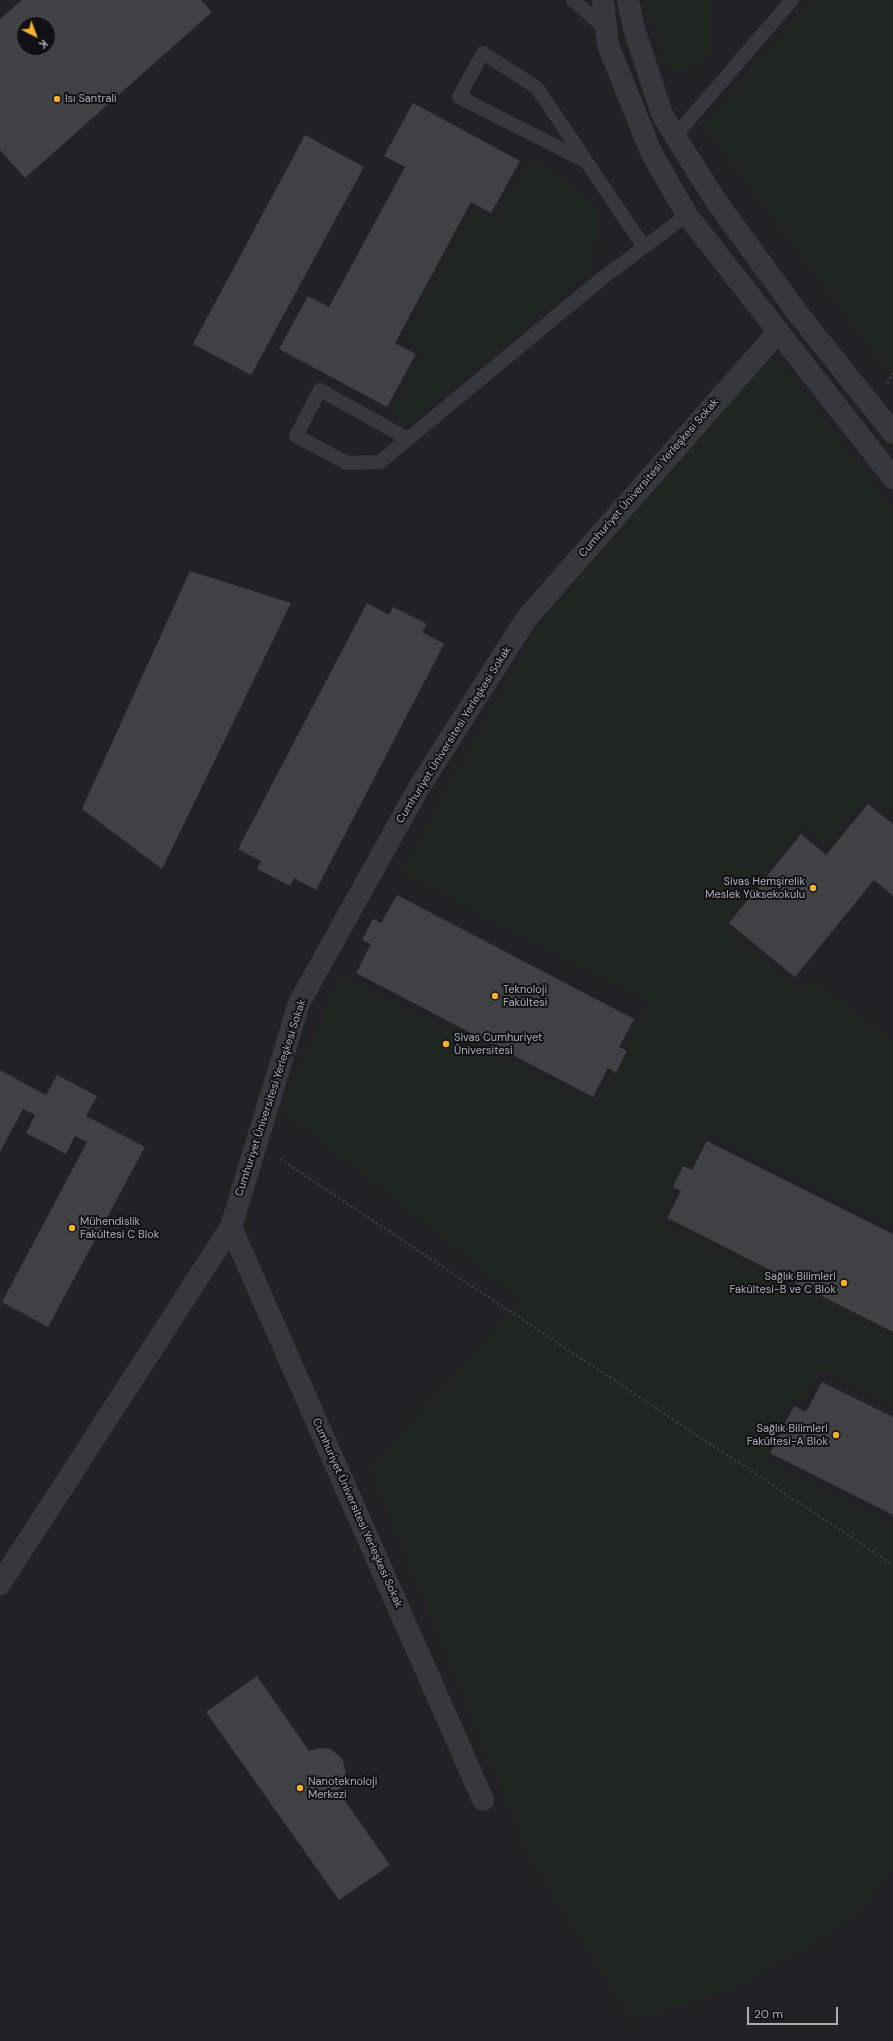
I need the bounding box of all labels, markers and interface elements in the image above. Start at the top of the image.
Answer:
north arrow [16,16,56,56]
text: K [36,37,51,52]
place label: Isı Santrali [65,92,117,106]
marker: Isı Santrali [52,94,62,104]
street label: Cumhuriyet Üniversitesi Yerleşkesi Sokak [576,396,722,560]
street label: Cumhuriyet Üniversitesi Yerleşkesi Sokak [394,644,514,826]
place label: Sivas Hemşirelik Meslek Yüksekokulu [705,875,805,901]
marker: Sivas Hemşirelik Meslek Yüksekokulu [808,883,818,893]
place label: Teknoloji Fakültesi [503,983,547,1009]
marker: Teknoloji Fakültesi [490,991,500,1001]
street label: Cumhuriyet Üniversitesi Yerleşkesi Sokak [233,998,309,1198]
place label: Sivas Cumhuriyet Üniversitesi [454,1031,542,1057]
marker: Sivas Cumhuriyet Üniversitesi [441,1039,451,1049]
place label: Mühendislik Fakültesi C Blok [80,1215,159,1241]
marker: Mühendislik Fakültesi C Blok [67,1223,77,1233]
place label: Sağlık Bilimleri Fakültesi-B ve C Blok [729,1270,836,1296]
marker: Sağlık Bilimleri Fakültesi-B ve C Blok [839,1278,849,1288]
street label: Cumhuriyet Üniversitesi Yerleşkesi Sokak [309,1416,405,1610]
place label: Sağlık Bilimleri Fakültesi-A Blok [747,1422,828,1448]
marker: Sağlık Bilimleri Fakültesi-A Blok [831,1430,841,1440]
place label: Nanoteknoloji Merkezi [308,1775,377,1801]
marker: Nanoteknoloji Merkezi [295,1783,305,1793]
scale bar [749,1999,840,2025]
text: 20 m [754,2006,783,2022]

